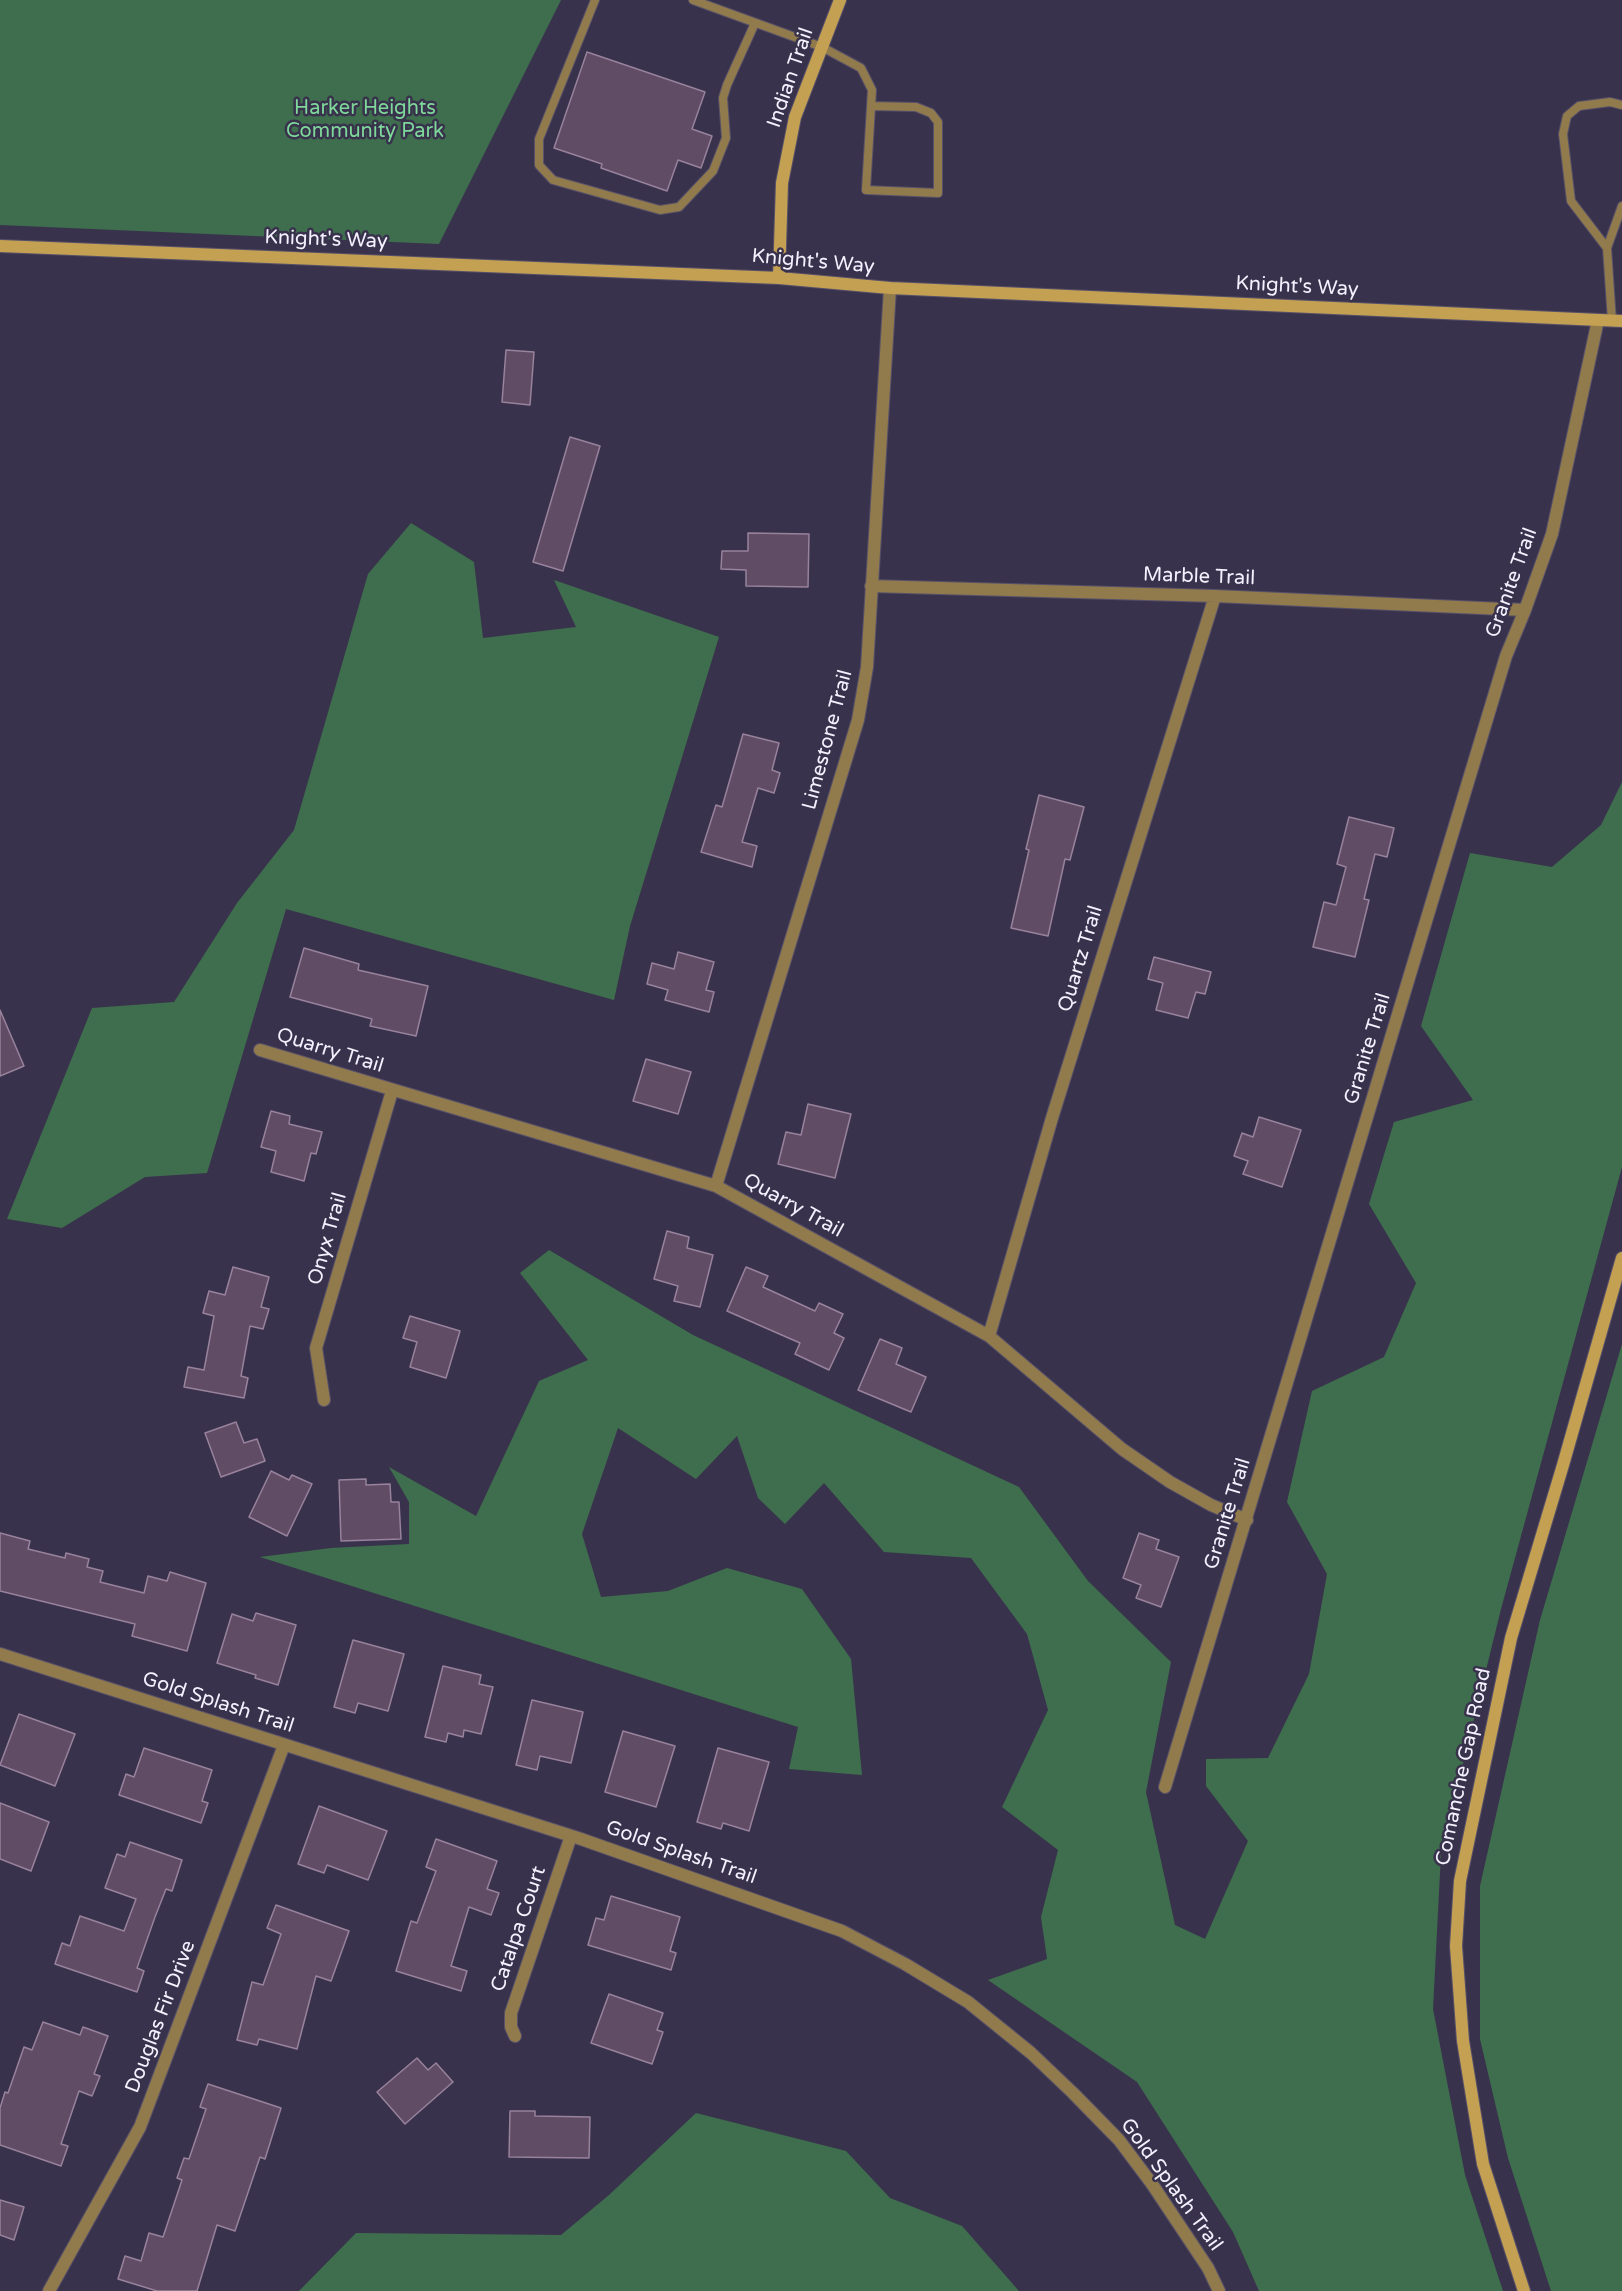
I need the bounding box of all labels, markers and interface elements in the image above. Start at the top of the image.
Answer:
street label: Indian Trail [763,25,819,131]
park label: Harker Heights Community Park [286,97,444,144]
street label: Knight's Way [264,226,388,254]
street label: Knight's Way [751,245,875,279]
street label: Knight's Way [1235,272,1359,302]
street label: Granite Trail [1481,525,1543,641]
street label: Marble Trail [1143,563,1255,591]
street label: Limestone Trail [798,667,858,813]
street label: Quartz Trail [1053,903,1109,1015]
street label: Granite Trail [1340,990,1396,1108]
street label: Quarry Trail [274,1023,386,1079]
street label: Quarry Trail [739,1169,847,1243]
street label: Onyx Trail [303,1190,353,1288]
street label: Granite Trail [1200,1455,1256,1573]
street label: Comanche Gap Road [1431,1666,1497,1868]
street label: Gold Splash Trail [139,1667,297,1739]
street label: Gold Splash Trail [602,1816,760,1890]
street label: Catalpa Court [486,1863,552,1995]
street label: Douglas Fir Drive [121,1937,201,2097]
street label: Gold Splash Trail [1115,2114,1227,2256]

